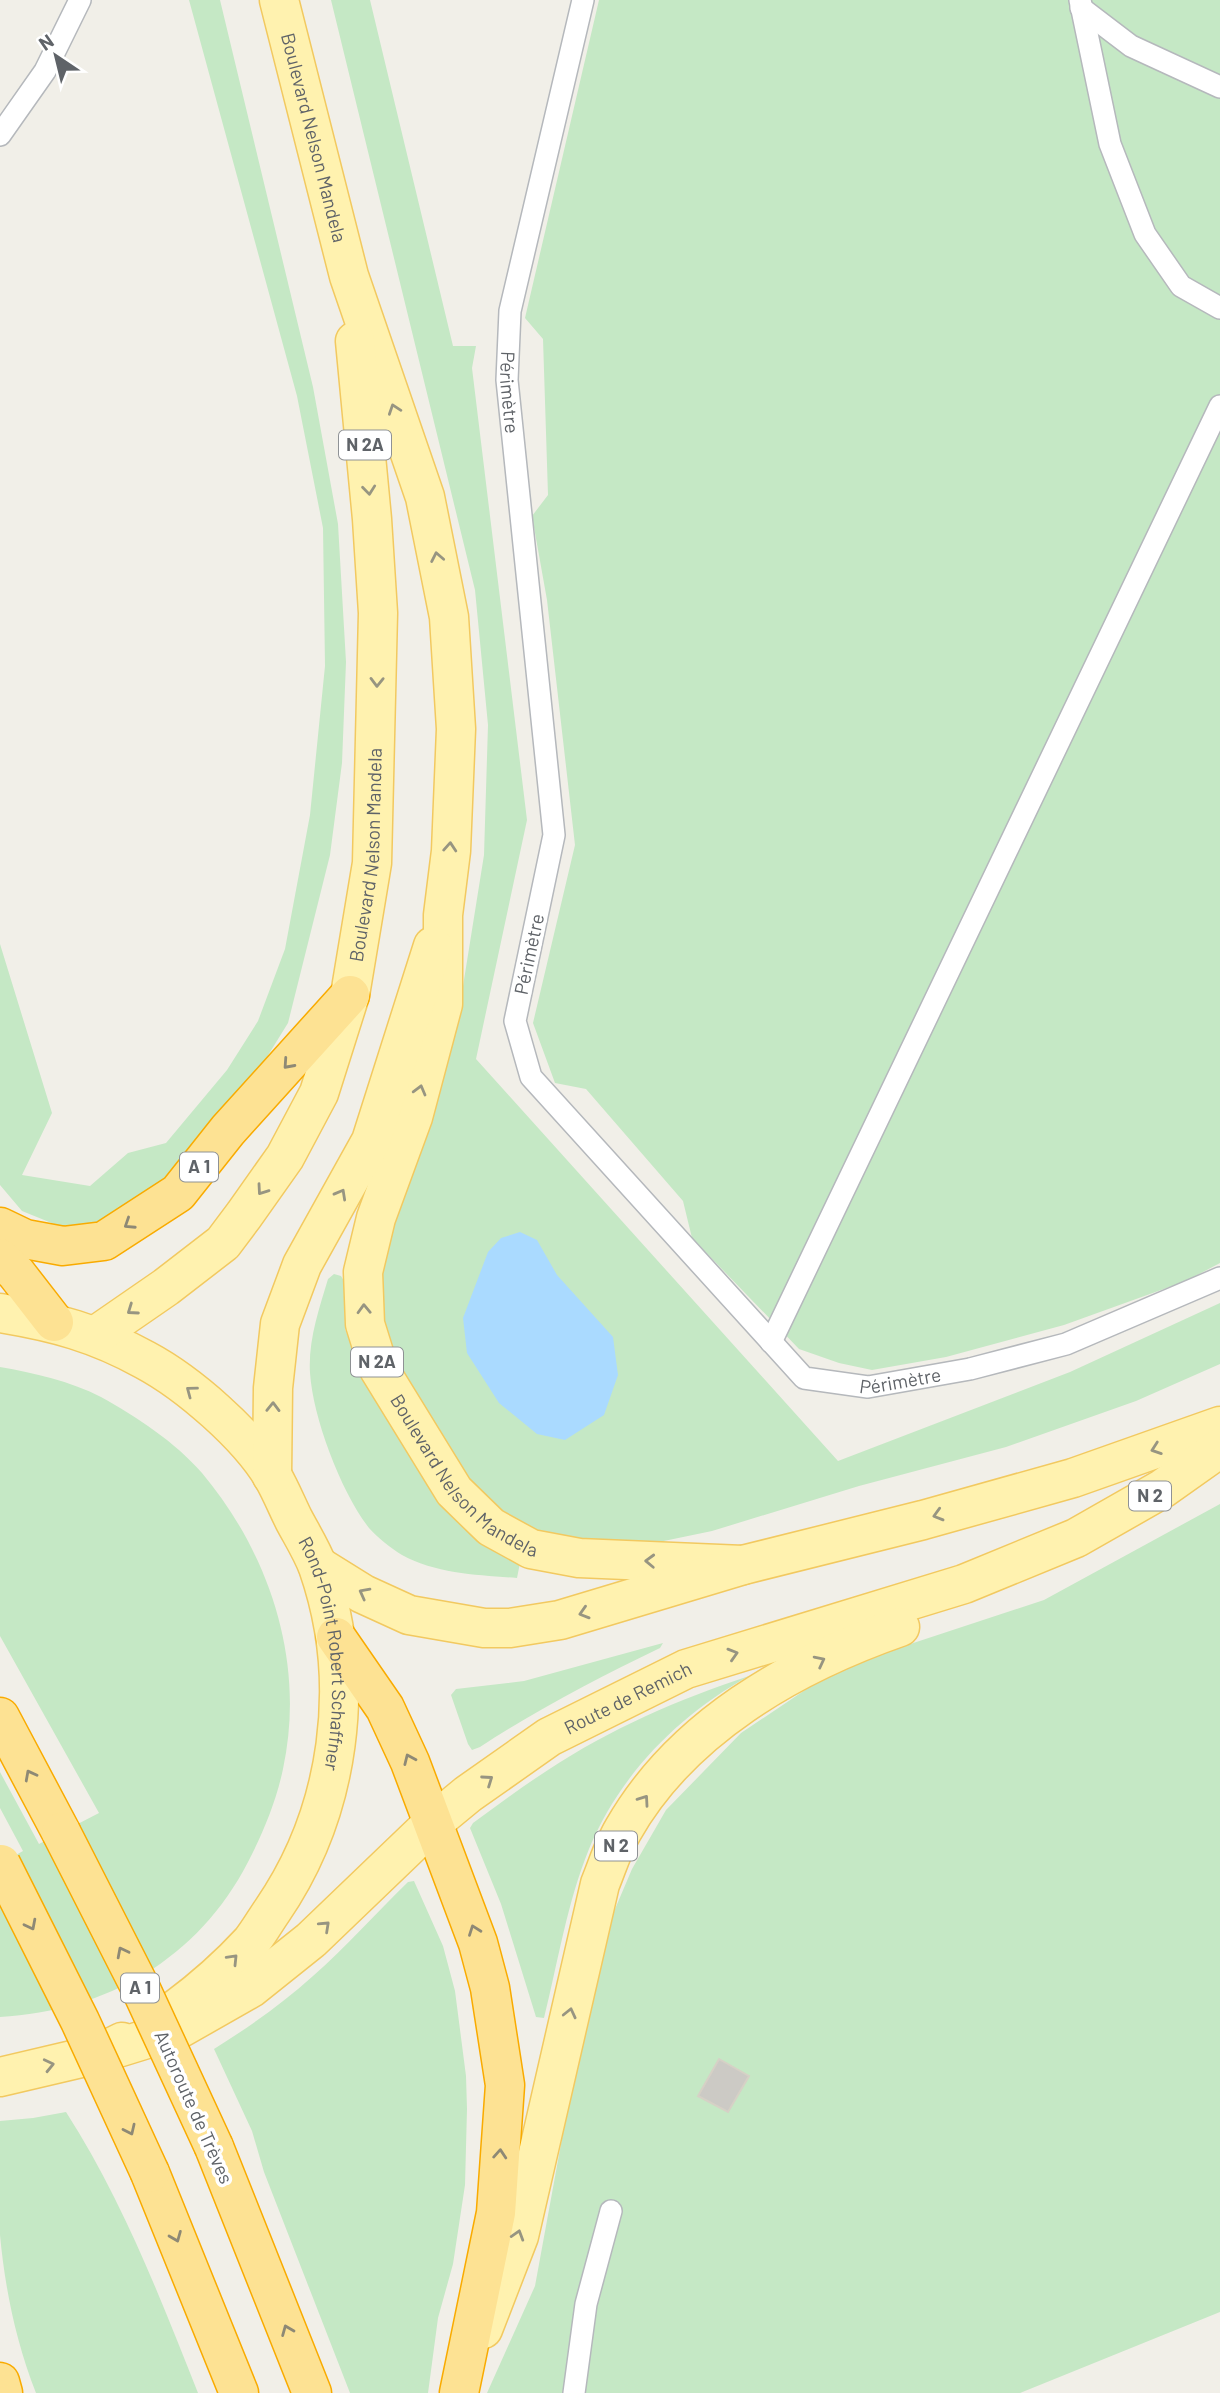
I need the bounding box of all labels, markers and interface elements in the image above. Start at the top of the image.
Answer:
north arrow [21,21,91,91]
text: N [34,29,58,55]
street label: Boulevard Nelson Mandela [277,30,352,245]
street label: Périmètre [496,351,524,434]
one-way arrow [388,404,402,416]
road number: N 2A [339,430,391,460]
one-way arrow [362,485,377,496]
one-way arrow [430,551,445,563]
one-way arrow [369,677,385,687]
street label: Boulevard Nelson Mandela [344,747,386,963]
one-way arrow [443,841,458,852]
street label: Périmètre [509,911,548,997]
one-way arrow [283,1056,296,1069]
one-way arrow [412,1084,426,1096]
road number: A 1 [180,1152,218,1182]
one-way arrow [258,1182,270,1195]
one-way arrow [333,1189,346,1202]
one-way arrow [124,1216,137,1229]
one-way arrow [127,1302,140,1314]
one-way arrow [357,1303,372,1314]
road number: N 2A [351,1348,403,1377]
street label: Périmètre [858,1362,943,1398]
one-way arrow [186,1387,199,1400]
street label: Boulevard Nelson Mandela [386,1390,539,1561]
one-way arrow [265,1402,280,1413]
one-way arrow [1150,1441,1162,1455]
road number: N 2 [1129,1482,1171,1511]
one-way arrow [932,1507,944,1522]
street label: Rond-Point Robert Schaffner [294,1532,351,1773]
one-way arrow [645,1554,656,1569]
one-way arrow [359,1588,371,1602]
one-way arrow [578,1604,590,1619]
one-way arrow [726,1648,738,1663]
street label: Route de Remich [560,1656,695,1739]
one-way arrow [813,1656,825,1670]
one-way arrow [403,1754,417,1766]
one-way arrow [25,1770,39,1782]
one-way arrow [480,1776,493,1788]
one-way arrow [636,1795,648,1808]
road number: N 2 [595,1832,637,1860]
one-way arrow [23,1917,37,1930]
one-way arrow [317,1922,330,1934]
one-way arrow [468,1925,482,1937]
one-way arrow [117,1947,131,1960]
one-way arrow [225,1954,238,1967]
road number: A 1 [121,1974,159,2002]
one-way arrow [562,2007,577,2019]
street label: Autoroute de Trèves [150,2027,239,2187]
one-way arrow [43,2059,55,2074]
one-way arrow [122,2122,136,2135]
one-way arrow [492,2148,507,2159]
one-way arrow [510,2229,525,2241]
one-way arrow [167,2230,181,2242]
one-way arrow [282,2324,296,2336]

